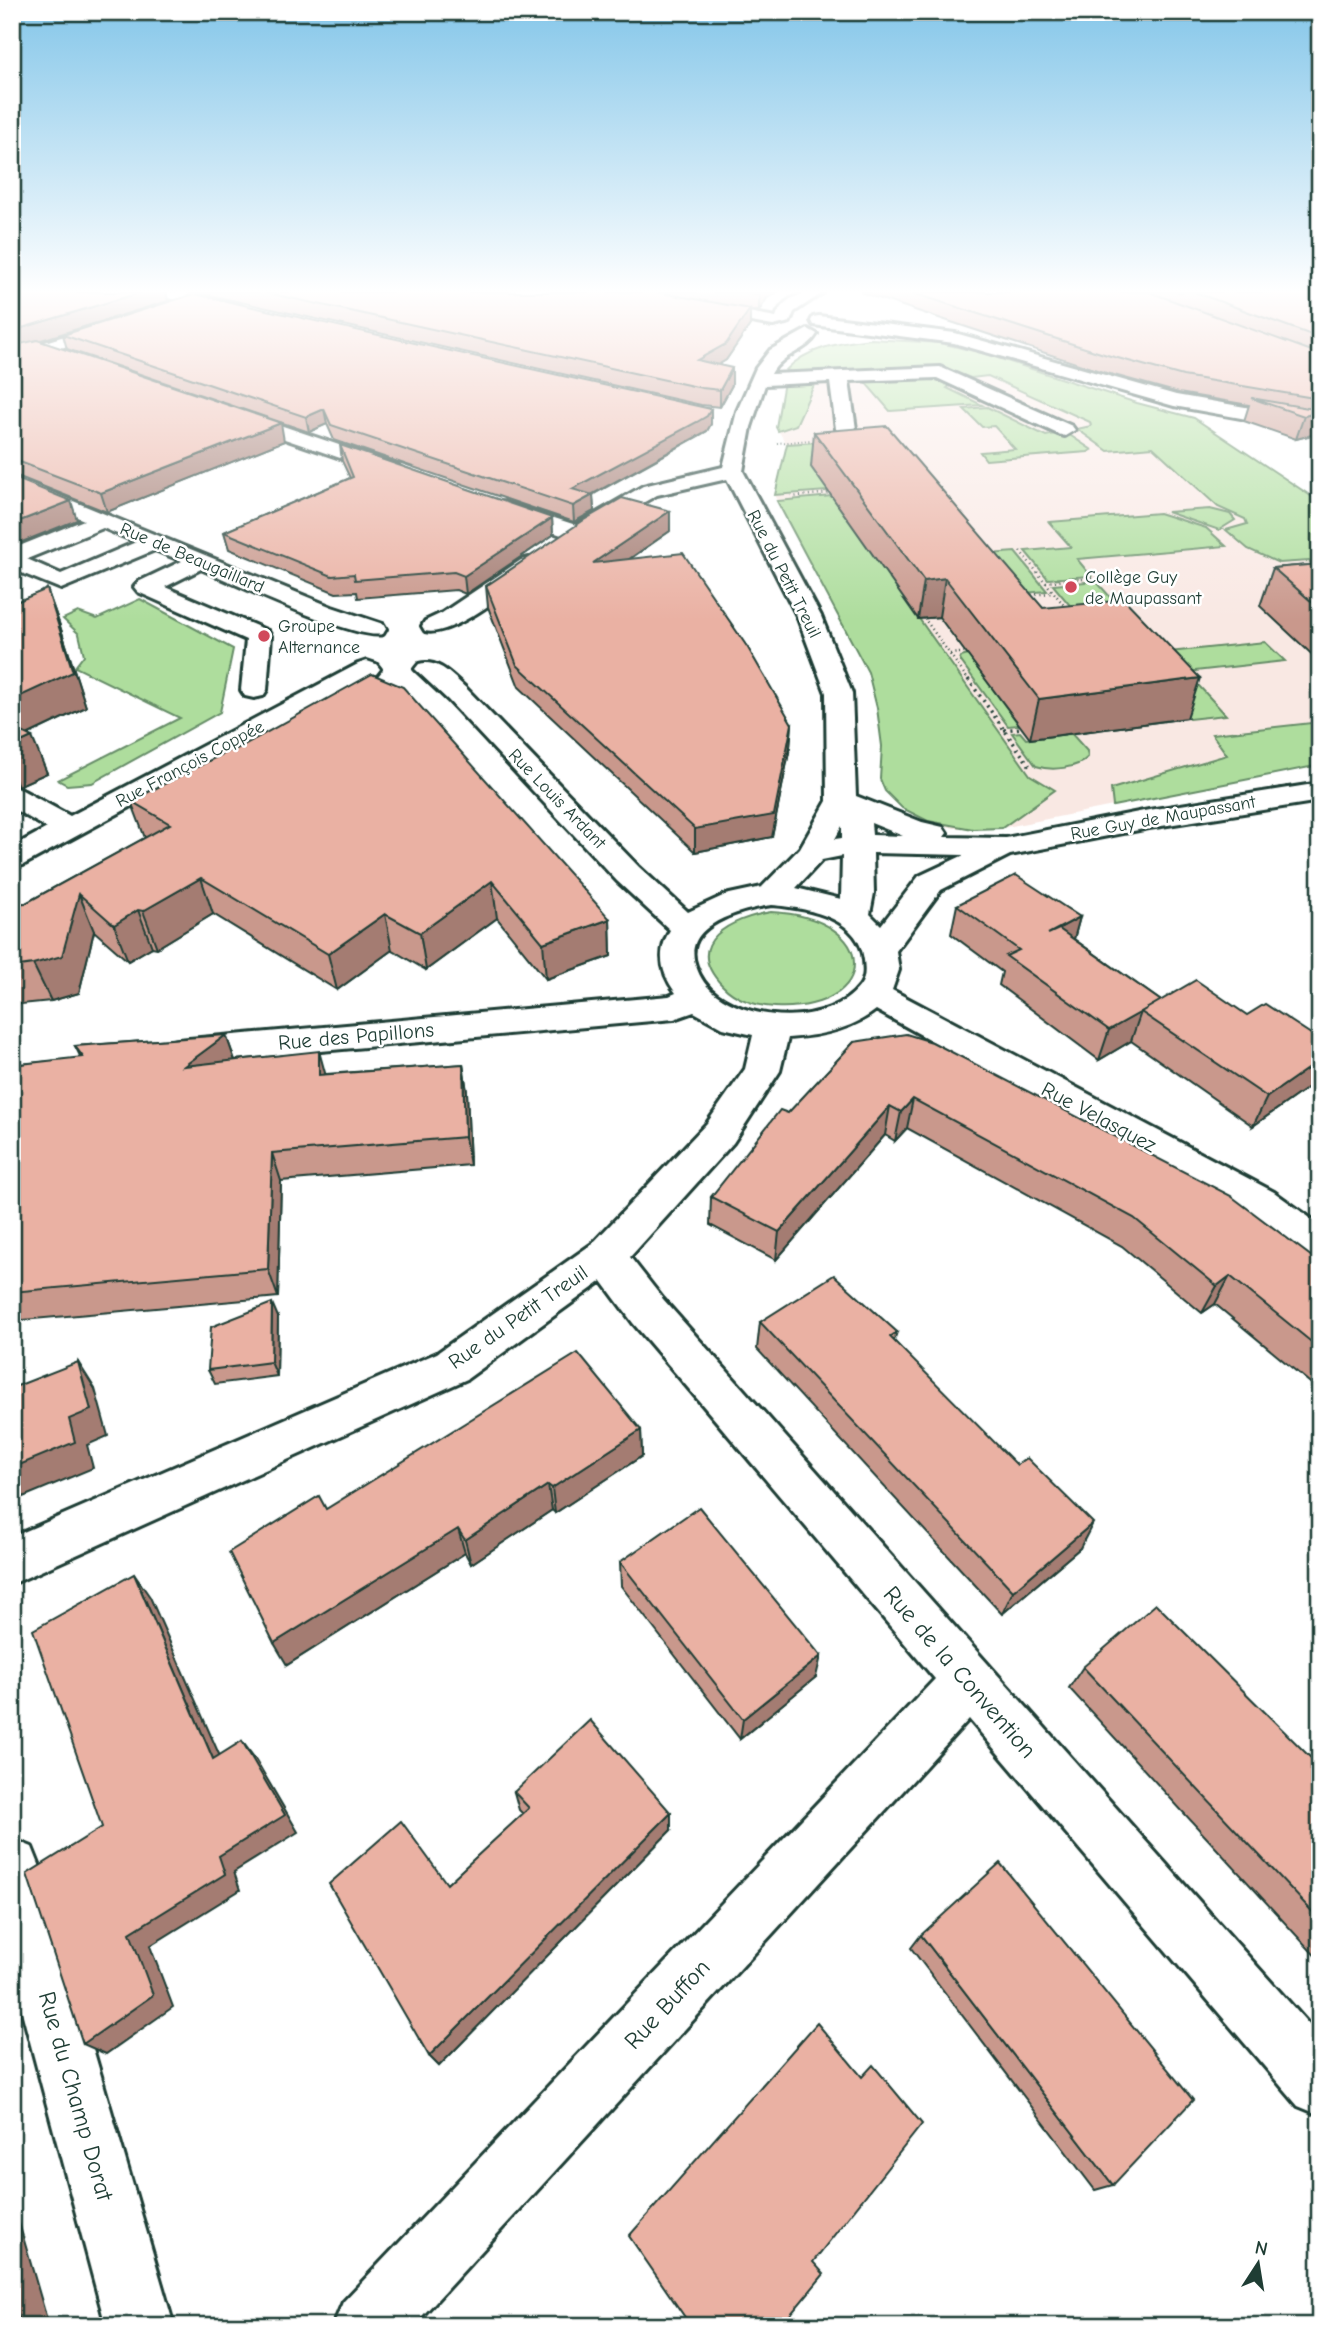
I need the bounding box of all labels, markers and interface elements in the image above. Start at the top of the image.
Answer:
street label: Rue du Petit Treuil [743,506,825,642]
street label: Rue de Beaugaillard [117,518,267,598]
place label: Collège Guy de Maupassant [1085,567,1202,609]
marker: Collège Guy de Maupassant [1063,579,1079,595]
place label: Groupe Alternance [278,616,360,658]
marker: Groupe Alternance [256,628,272,644]
street label: Rue François Coppée [112,716,268,812]
street label: Rue Louis Ardant [504,745,611,854]
street label: Rue Guy de Maupassant [1069,791,1258,845]
street label: Rue des Papillons [277,1017,435,1055]
street label: Rue Velasquez [1037,1077,1161,1157]
street label: Rue du Petit Treuil [444,1260,592,1374]
street label: Rue de la Convention [878,1580,1042,1764]
street label: Rue Buffon [618,1953,716,2055]
street label: Rue du Champ Dorat [33,1988,120,2205]
north arrow [1224,2230,1294,2300]
text: N [1253,2236,1270,2260]

